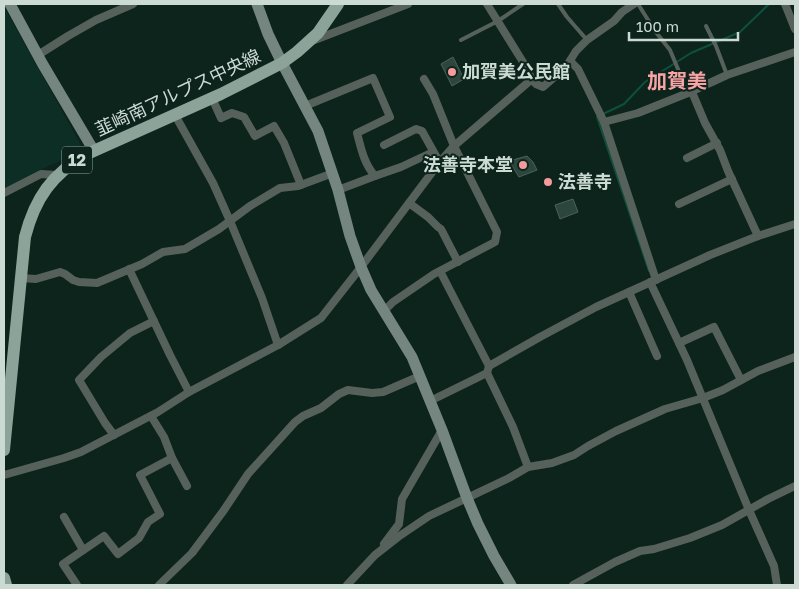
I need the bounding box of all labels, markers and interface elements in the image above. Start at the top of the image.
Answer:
scale bar [629,10,738,42]
text: 100 m [636,17,679,35]
street label: 韮崎南アルプス中央線 [91,44,264,140]
place label: 加賀美公民館 [462,60,570,82]
marker: 加賀美公民館 [446,66,458,78]
district label: 加賀美 [647,68,707,92]
road number: 12 [62,146,92,174]
place label: 法善寺本堂 [423,153,513,175]
marker: 法善寺本堂 [517,159,529,171]
place label: 法善寺 [558,170,612,192]
marker: 法善寺 [542,176,554,188]

